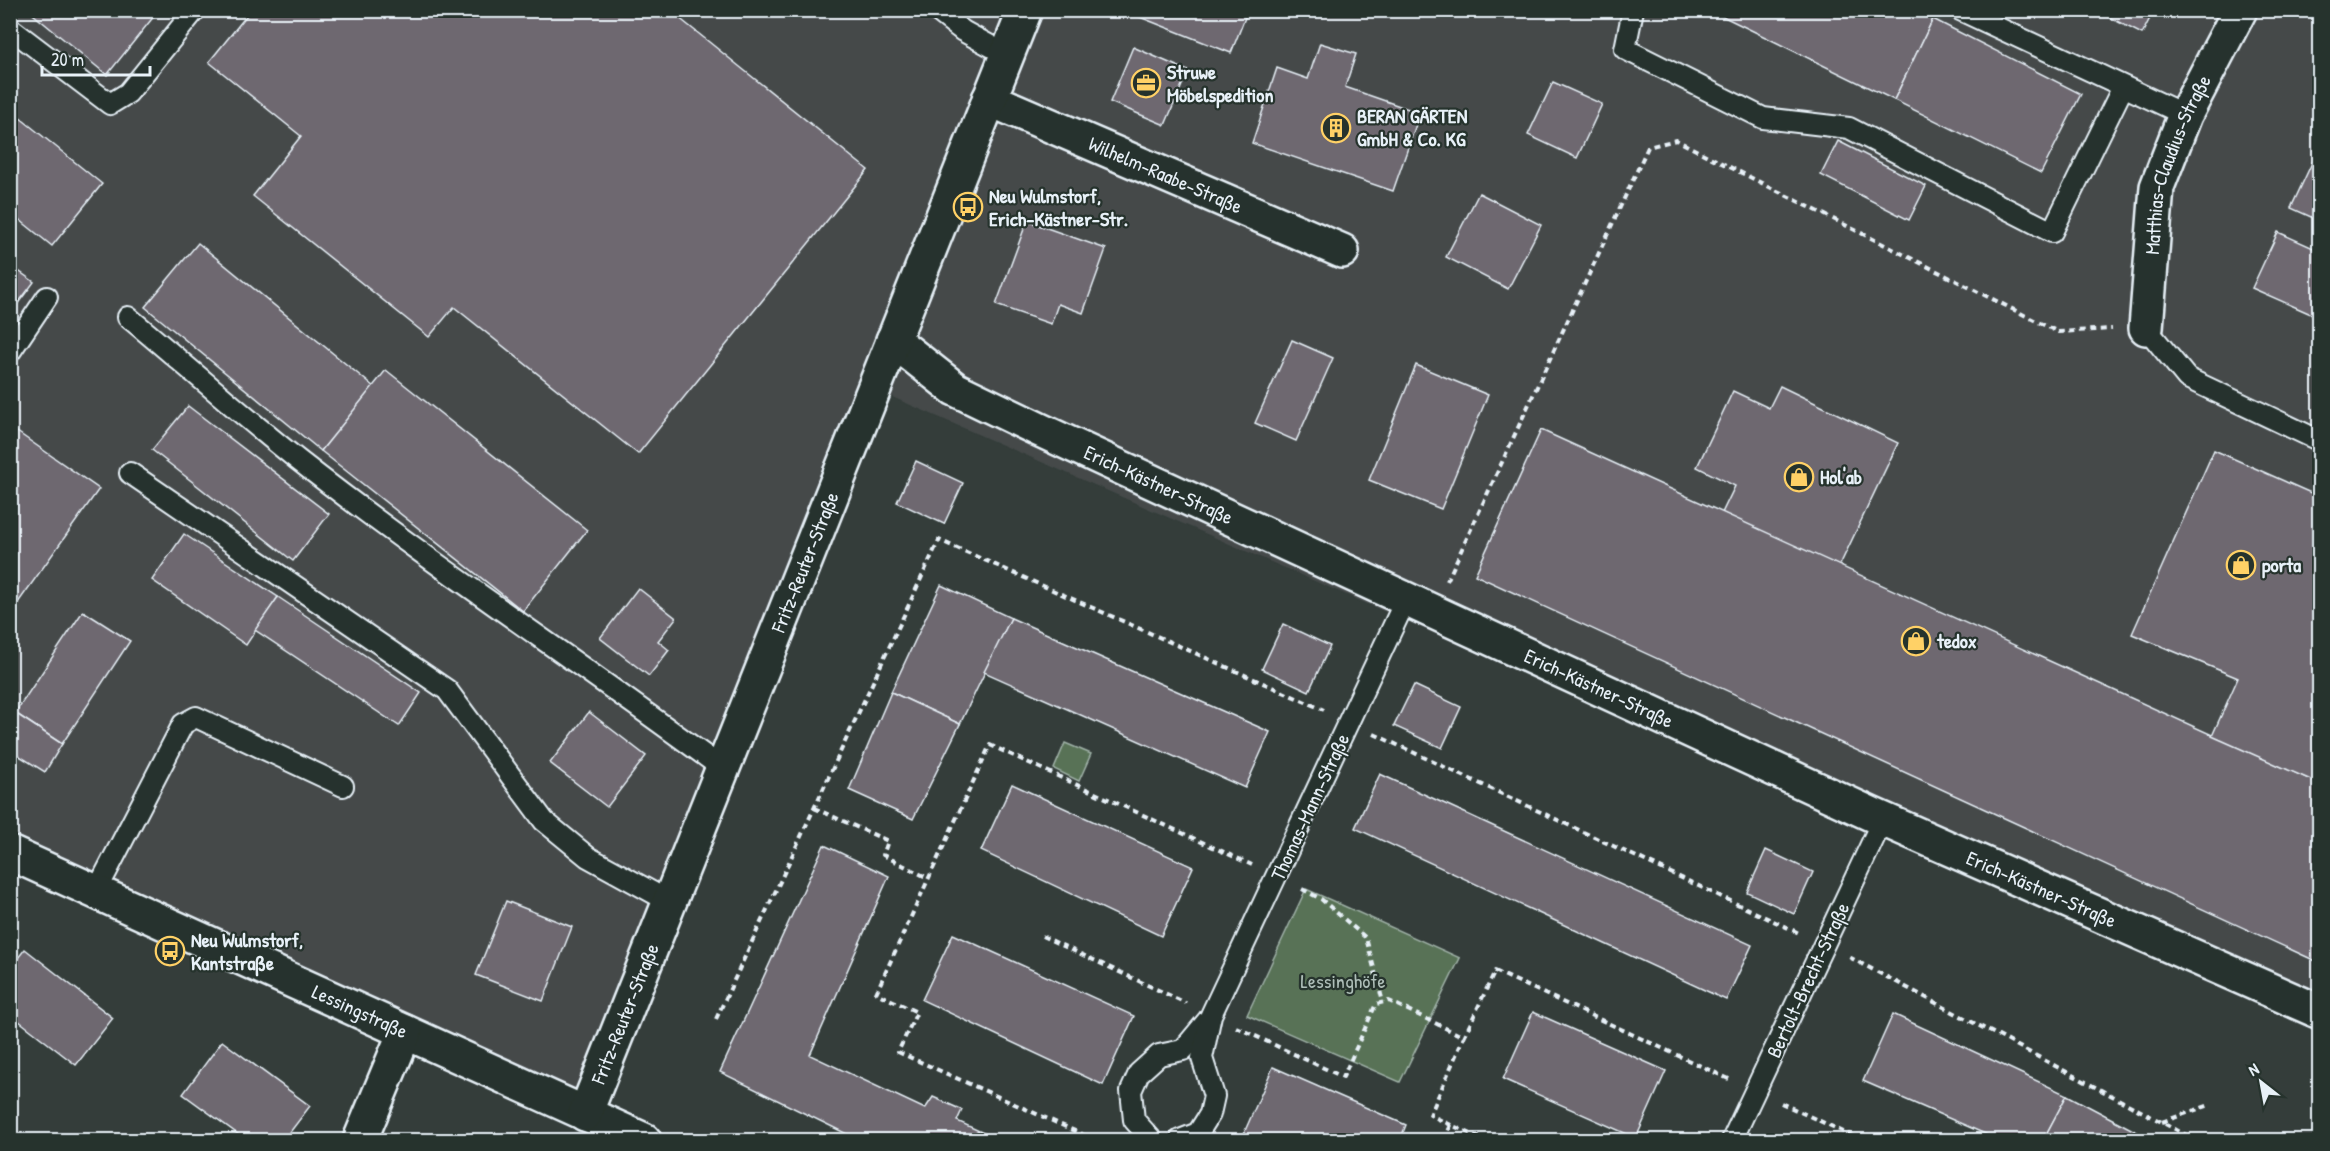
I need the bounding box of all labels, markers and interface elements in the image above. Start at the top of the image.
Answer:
scale bar [42,39,150,77]
text: 20 m [51,47,84,72]
place label: Struwe Möbelspedition [1167,58,1273,109]
office icon: Struwe Möbelspedition [1130,67,1162,99]
street label: Matthias-Claudius-Straße [2138,70,2217,255]
place label: BERAN GÄRTEN GmbH & Co. KG [1357,102,1468,152]
building icon: BERAN GÄRTEN GmbH & Co. KG [1320,112,1352,144]
street label: Wilhelm-Raabe-Straße [1085,129,1247,219]
place label: Neu Wulmstorf, Erich-Kästner-Str. [989,182,1128,232]
bus stop icon: Neu Wulmstorf, Erich-Kästner-Str. [952,191,984,223]
street label: Erich-Kästner-Straße [1080,438,1238,530]
shop icon: Hol'ab [1783,461,1815,493]
place label: Hol'ab [1820,463,1862,490]
street label: Fritz-Reuter-Straße [764,488,845,637]
shop icon: porta [2225,549,2257,581]
place label: porta [2262,551,2301,579]
shop icon: tedox [1900,625,1932,657]
place label: tedox [1936,627,1977,654]
street label: Erich-Kästner-Straße [1520,642,1678,734]
street label: Thomas-Mann-Straße [1264,729,1355,885]
street label: Erich-Kästner-Straße [1962,844,2121,934]
street label: Bertolt-Brecht-Straße [1760,898,1855,1062]
place label: Neu Wulmstorf, Kantstraße [191,926,303,977]
bus stop icon: Neu Wulmstorf, Kantstraße [154,935,186,967]
street label: Fritz-Reuter-Straße [584,939,665,1089]
park label: Lessinghöfe [1301,967,1385,994]
street label: Lessingstraße [308,978,412,1044]
north arrow [2231,1052,2291,1112]
text: N [2244,1057,2263,1081]

